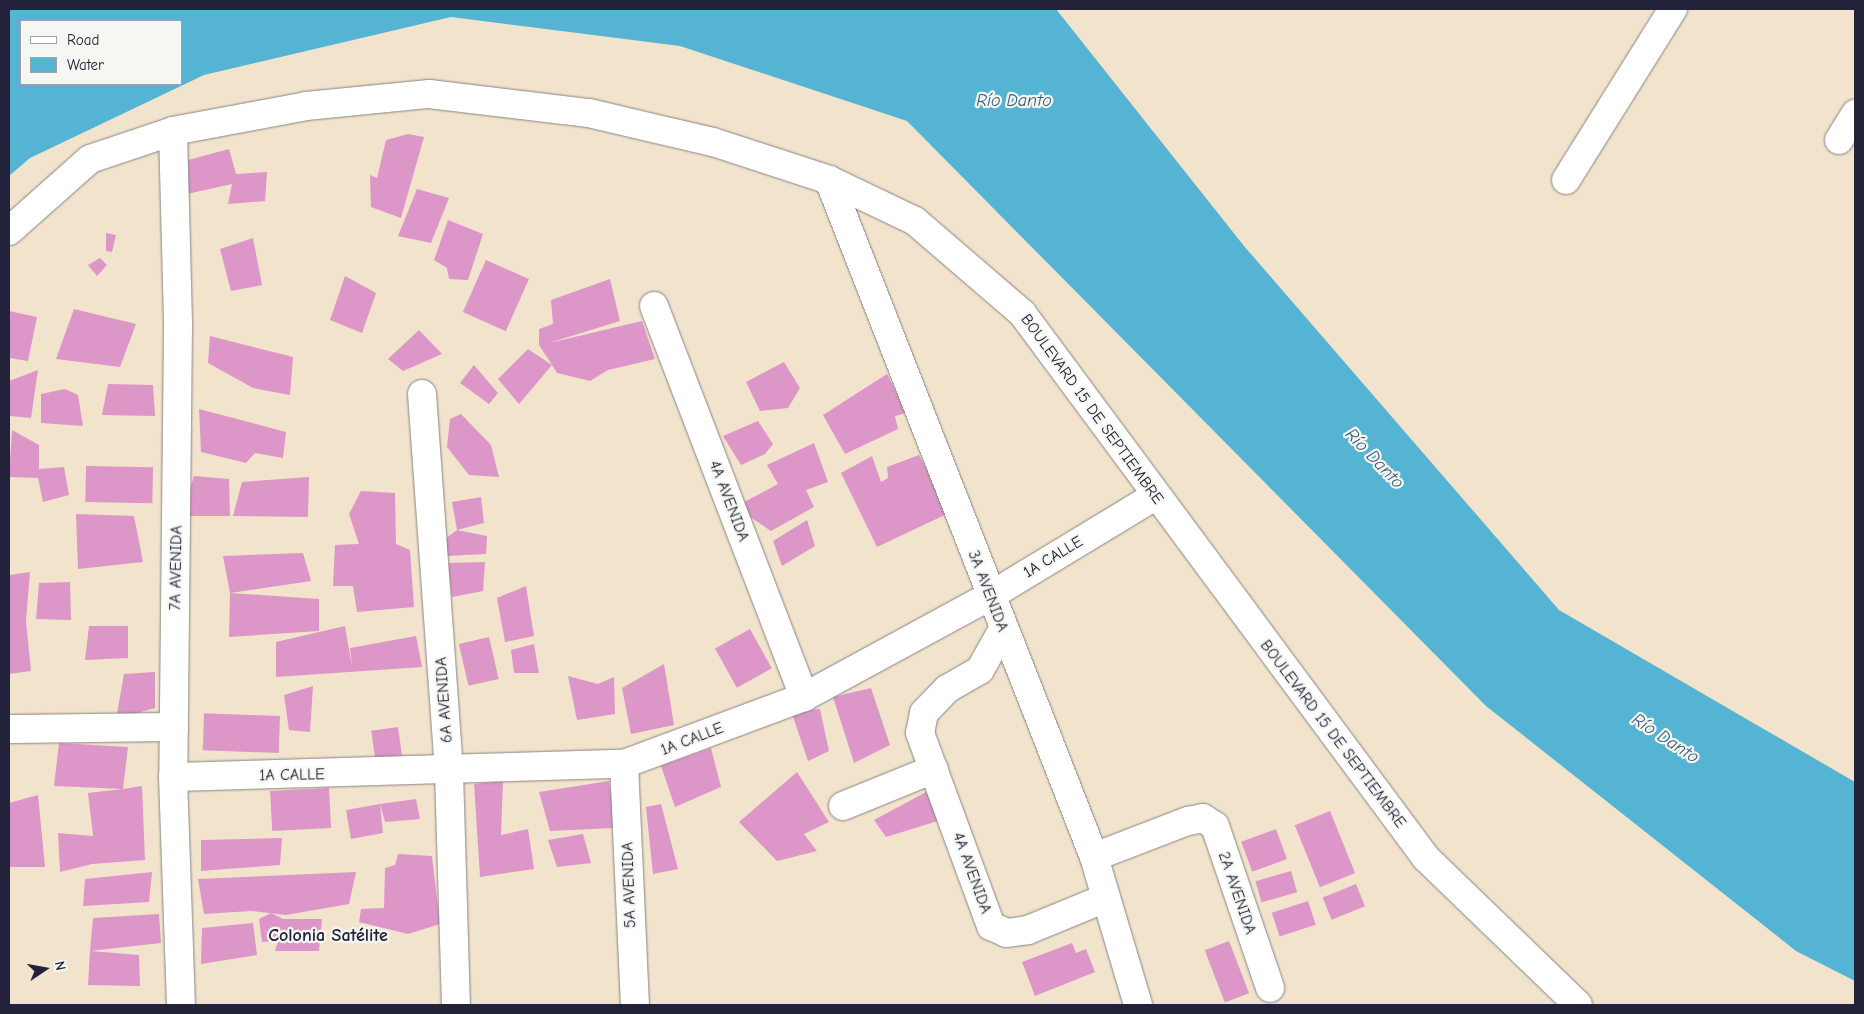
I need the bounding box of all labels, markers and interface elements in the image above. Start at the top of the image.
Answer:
legend [20,20,182,85]
text: Road [67,31,99,49]
text: Water [67,56,104,74]
water label: Río Danto [976,90,1052,112]
street label: BOULEVARD 15 DE SEPTIEMBRE [1017,310,1167,508]
water label: Río Danto [1340,424,1408,494]
street label: 4A AVENIDA [705,458,753,544]
street label: 7A AVENIDA [166,525,186,611]
street label: 1A CALLE [1020,532,1086,582]
street label: 3A AVENIDA [964,548,1012,634]
street label: BOULEVARD 15 DE SEPTIEMBRE [1256,636,1410,832]
street label: 6A AVENIDA [431,656,457,744]
water label: Río Danto [1627,709,1703,769]
street label: 1A CALLE [658,718,726,760]
street label: 1A CALLE [259,765,325,785]
street label: 4A AVENIDA [948,830,996,916]
street label: 5A AVENIDA [618,842,640,928]
street label: 2A AVENIDA [1214,849,1260,937]
district label: Colonia Satélite [268,925,388,947]
north arrow [20,944,70,994]
text: N [51,960,69,972]

